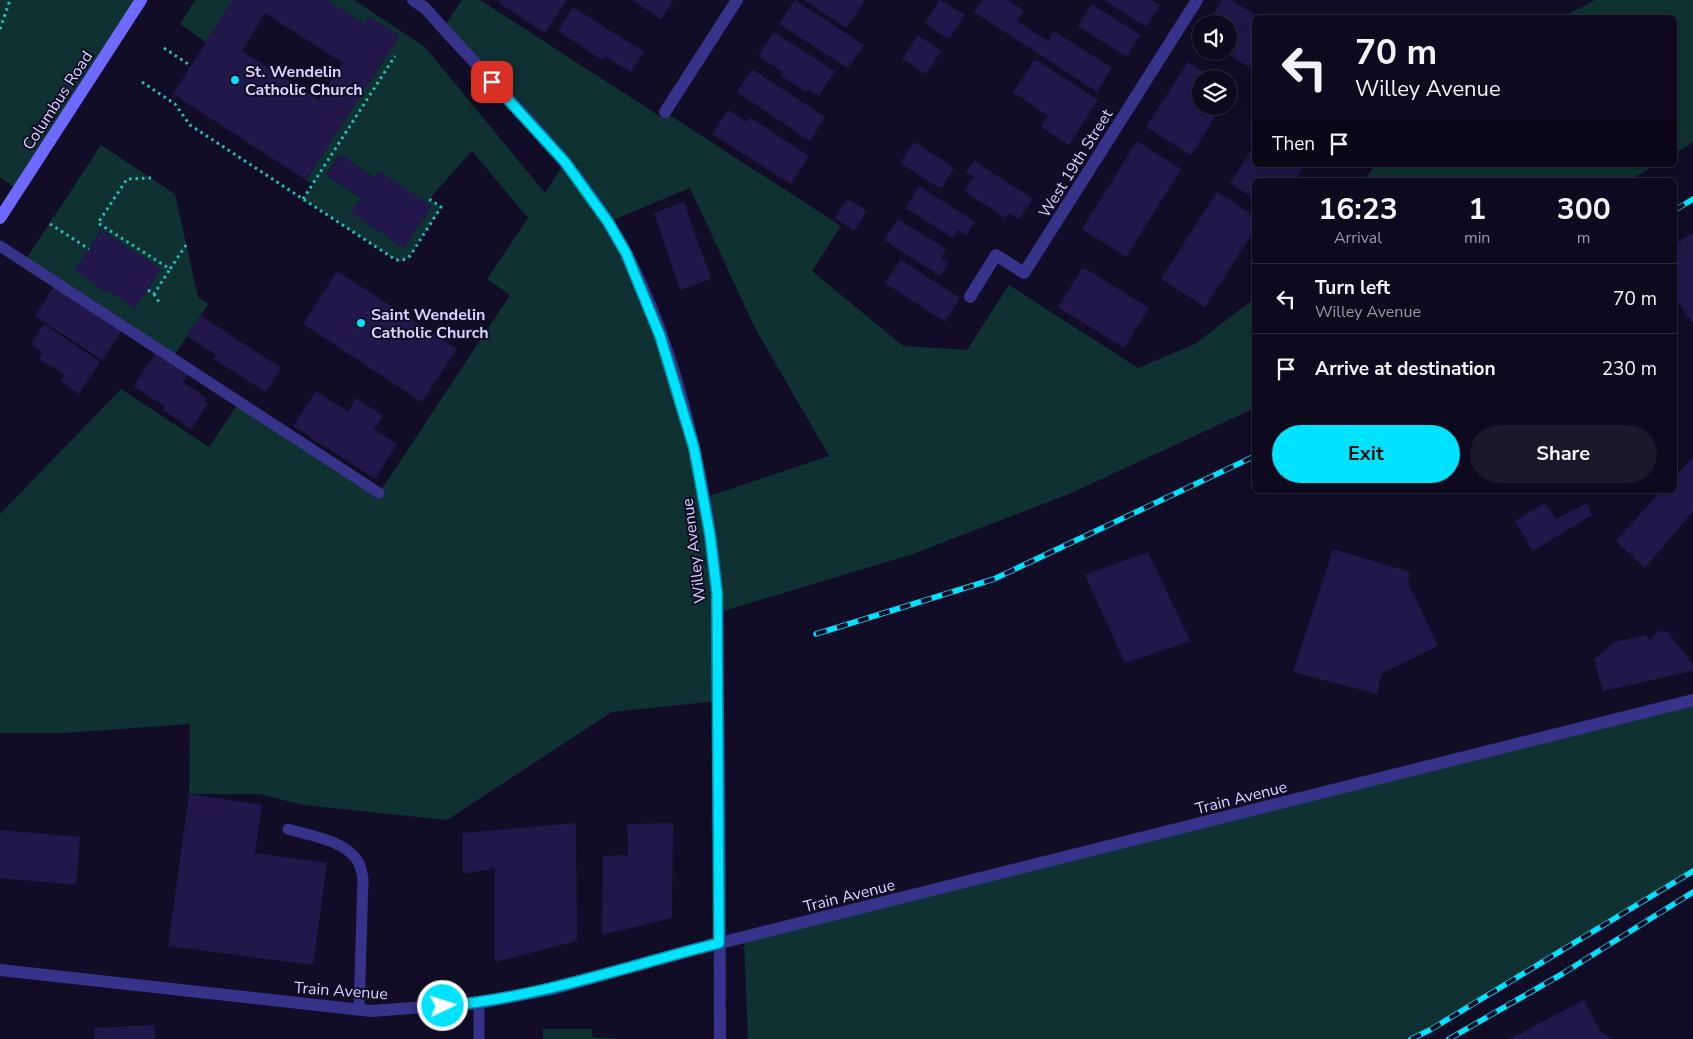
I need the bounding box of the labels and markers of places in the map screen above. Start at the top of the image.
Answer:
place label: St. Wendelin Catholic Church [245,61,363,101]
pin [471,61,513,103]
marker: St. Wendelin Catholic Church [229,74,241,86]
place label: Saint Wendelin Catholic Church [371,304,489,344]
marker: Saint Wendelin Catholic Church [355,317,367,329]

